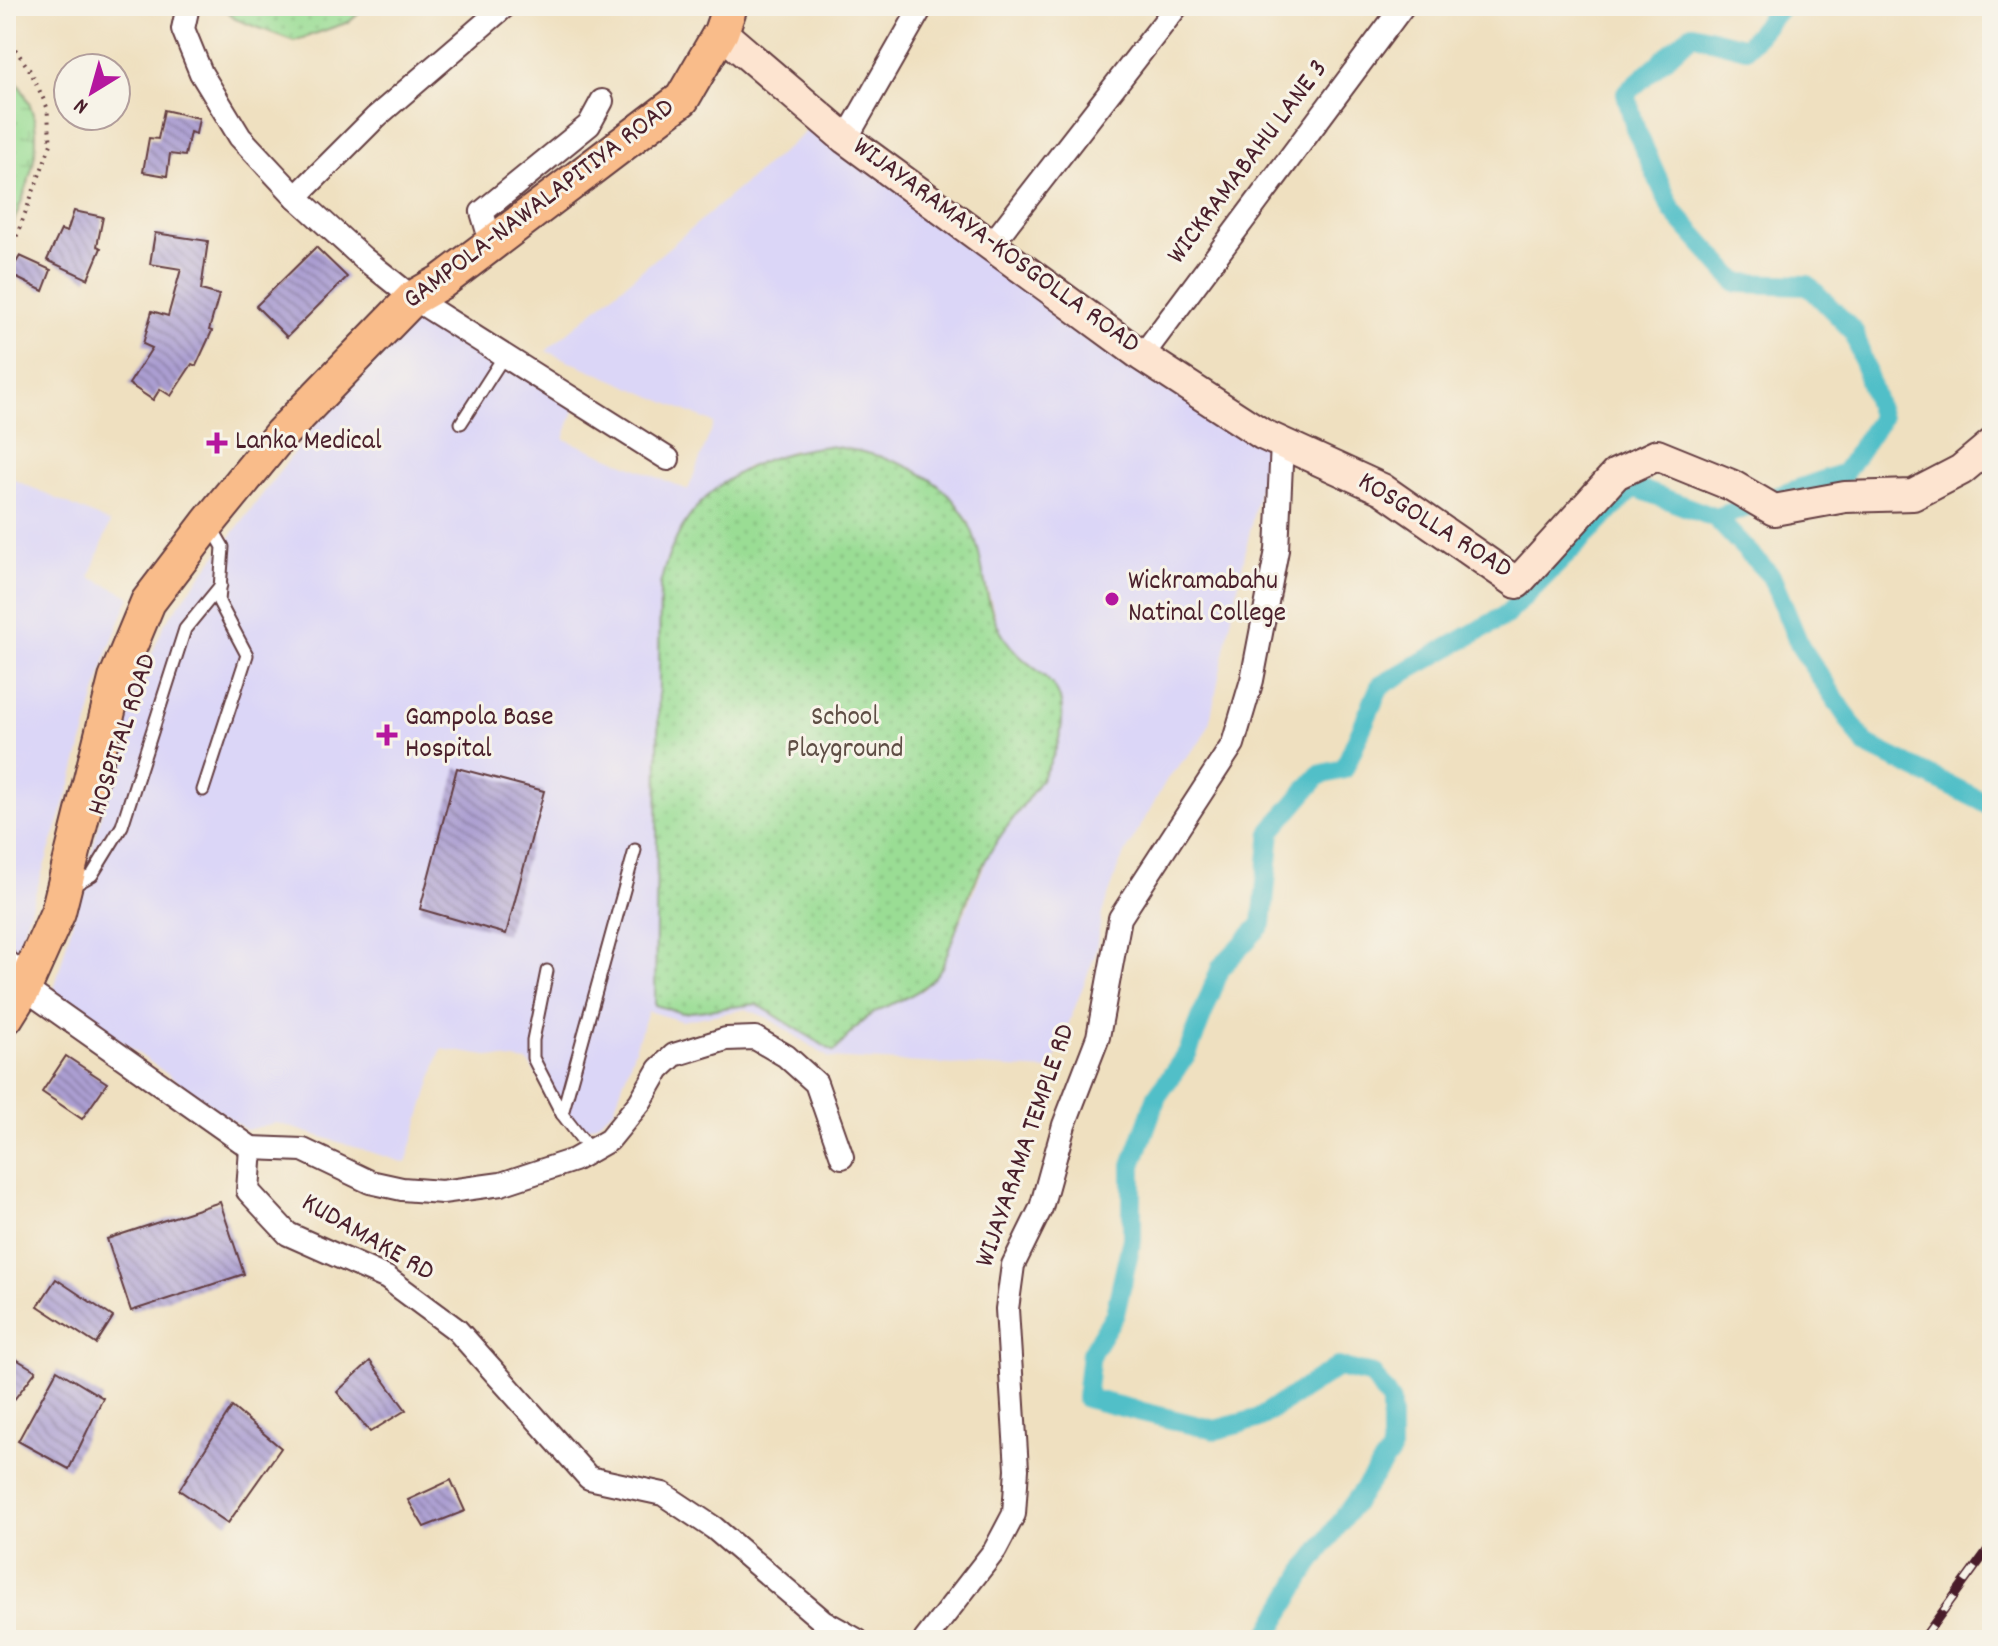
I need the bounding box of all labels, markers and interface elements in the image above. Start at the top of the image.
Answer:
north arrow [52,52,132,132]
street label: WICKRAMABAHU LANE 3 [1159,52,1339,274]
text: N [68,89,96,121]
street label: GAMPOLA-NAWALAPITIYA ROAD [396,89,684,321]
street label: WIJAYARAMAYA-KOSGOLLA ROAD [843,129,1147,365]
place label: Lanka Medical [235,423,382,463]
marker: Lanka Medical [206,432,228,454]
street label: KOSGOLLA ROAD [1349,464,1519,590]
place label: Wickramabahu Natinal College [1128,563,1286,635]
marker: Wickramabahu Natinal College [1103,590,1121,608]
street label: HOSPITAL ROAD [79,649,169,821]
place label: Gampola Base Hospital [405,699,554,771]
park label: School Playground [786,699,904,771]
marker: Gampola Base Hospital [376,724,398,746]
street label: WIJAYARAMA TEMPLE RD [967,1019,1087,1273]
street label: KUDAMAKE RD [293,1185,441,1293]

